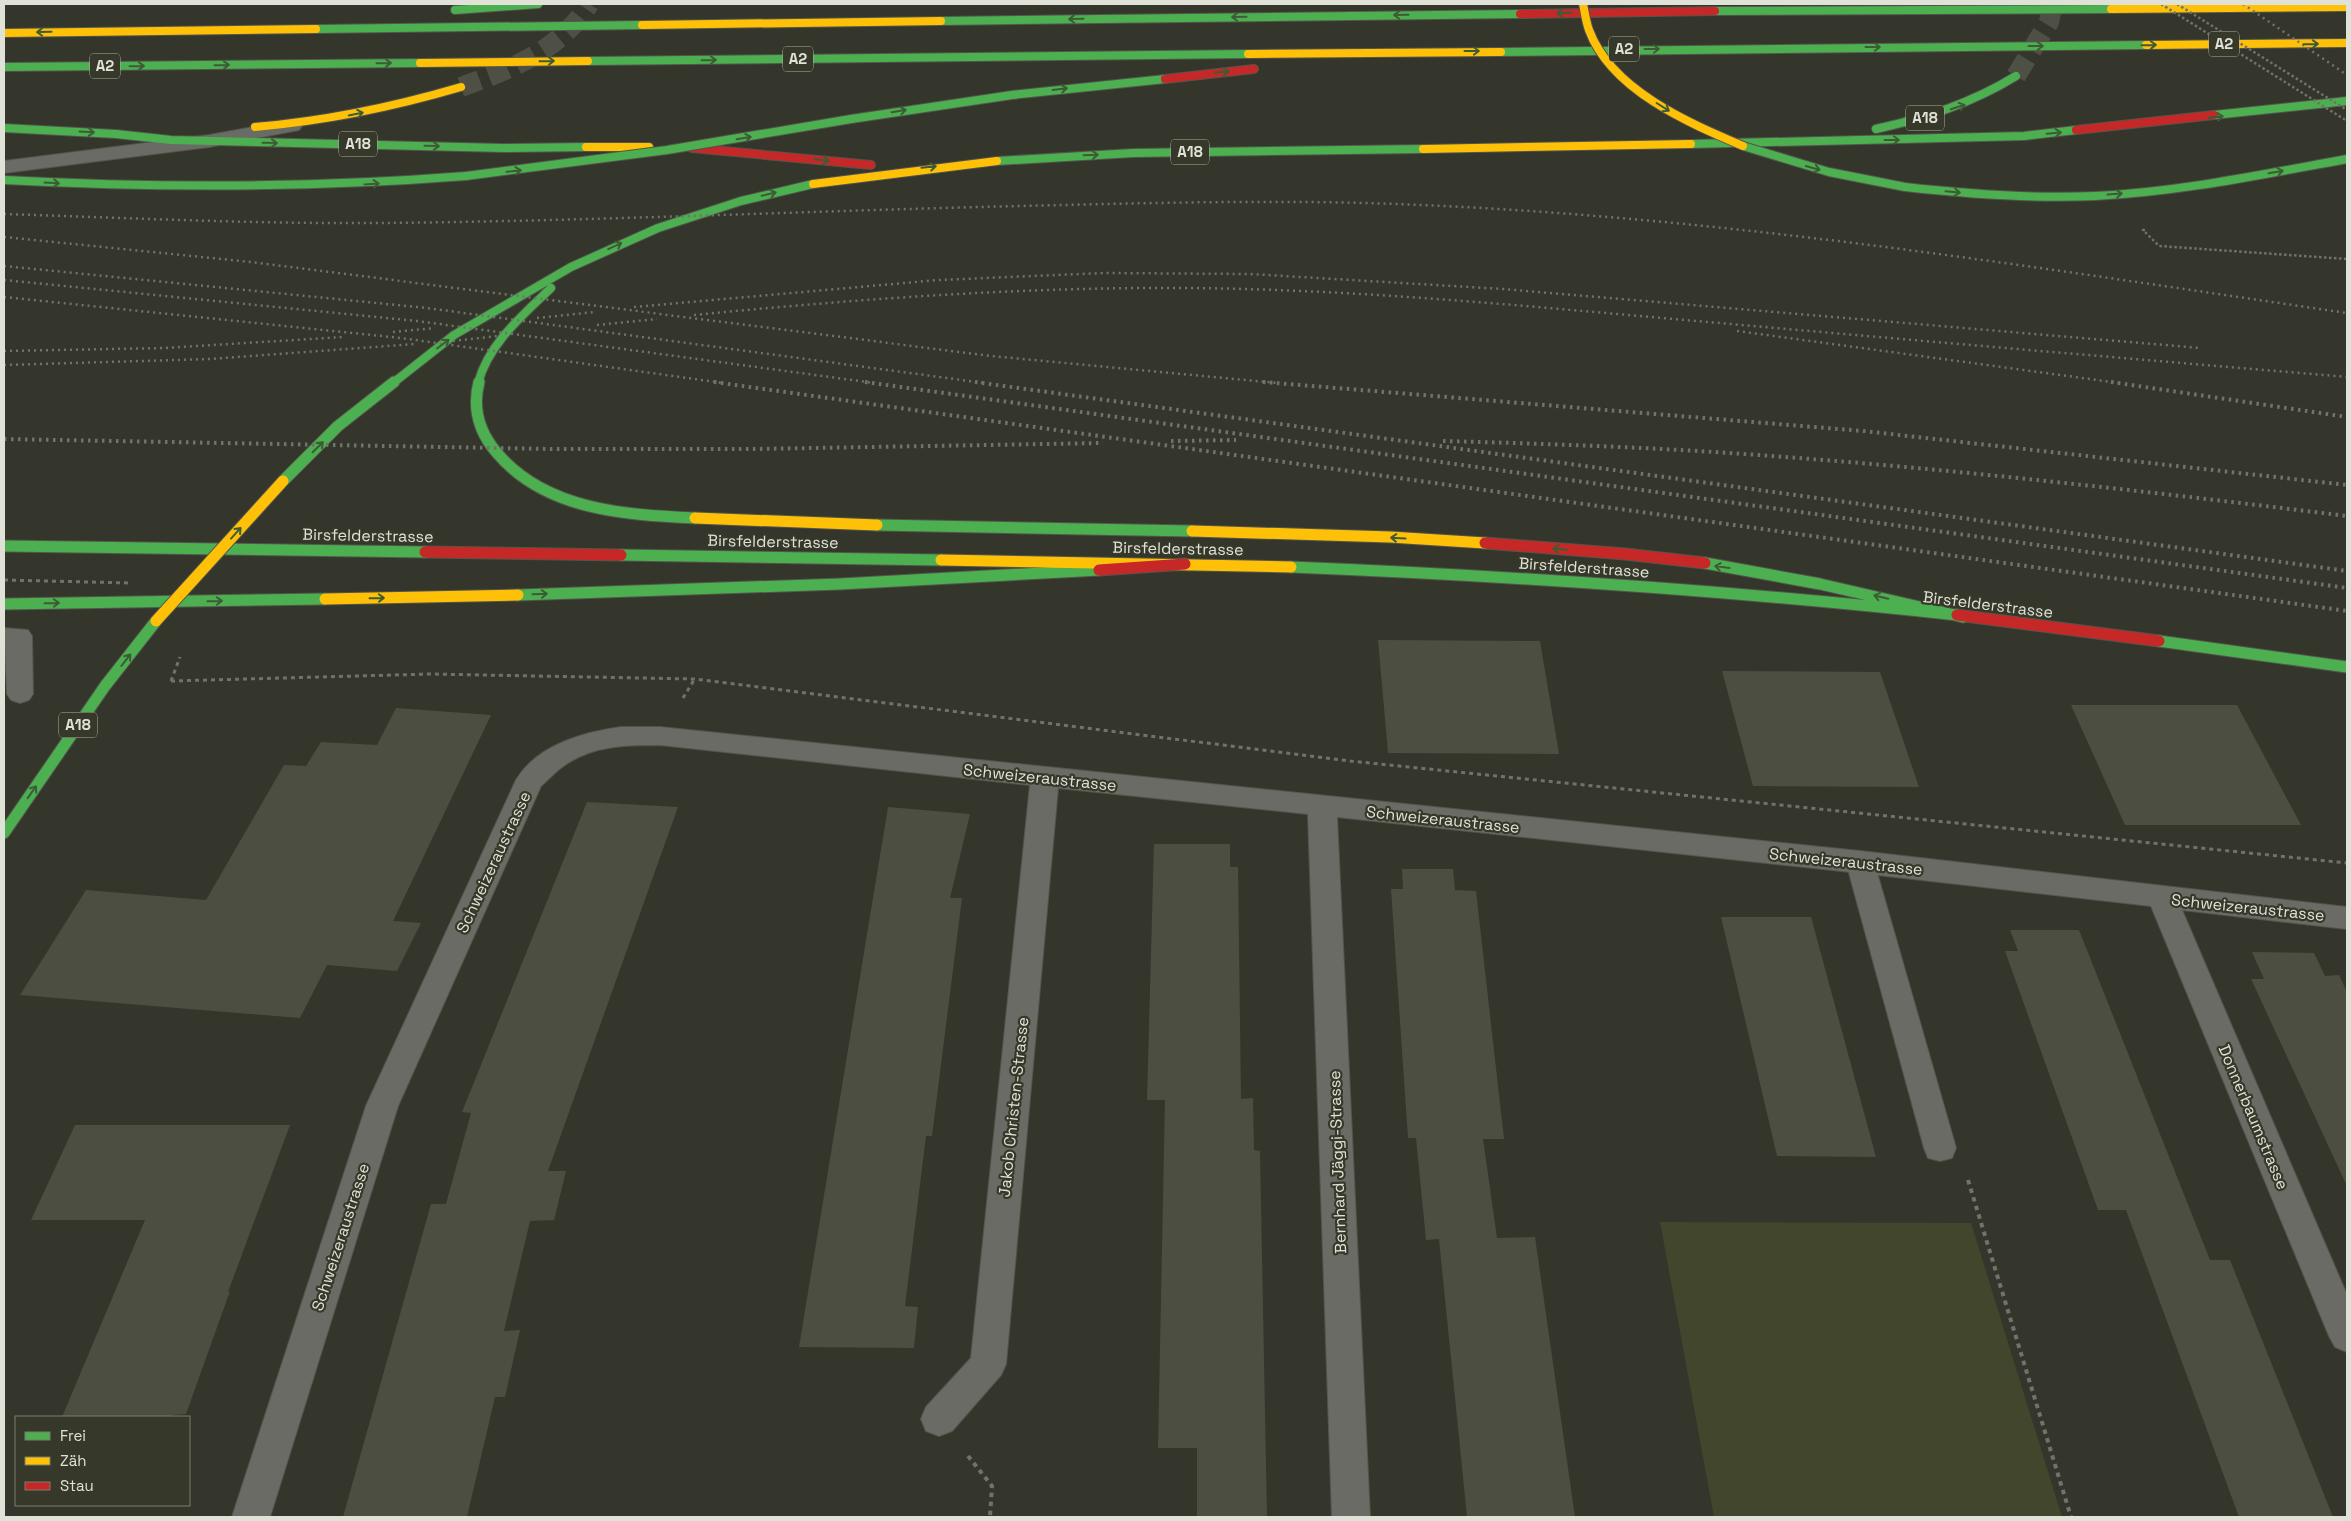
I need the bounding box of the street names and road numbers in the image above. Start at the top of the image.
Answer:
road number: A2 [2209,32,2239,56]
road number: A2 [1609,36,1639,62]
road number: A2 [783,46,813,72]
road number: A2 [90,54,120,78]
road number: A18 [1906,106,1944,130]
road number: A18 [339,132,377,156]
road number: A18 [1171,140,1209,164]
street label: Birsfelderstrasse [302,524,434,547]
street label: Birsfelderstrasse [707,530,839,553]
street label: Birsfelderstrasse [1112,537,1244,560]
street label: Birsfelderstrasse [1518,552,1650,583]
street label: Birsfelderstrasse [1922,586,2054,623]
road number: A18 [59,712,97,738]
street label: Schweizeraustrasse [962,759,1118,796]
street label: Schweizeraustrasse [451,788,536,936]
street label: Schweizeraustrasse [1365,801,1521,838]
street label: Schweizeraustrasse [1768,843,1924,880]
street label: Schweizeraustrasse [2170,889,2326,926]
street label: Jakob Christen-Strasse [994,1016,1033,1198]
street label: Donnerbaumstrasse [2214,1042,2294,1193]
street label: Bernhard Jäggi-Strasse [1324,1070,1351,1254]
street label: Schweizeraustrasse [307,1161,374,1314]

